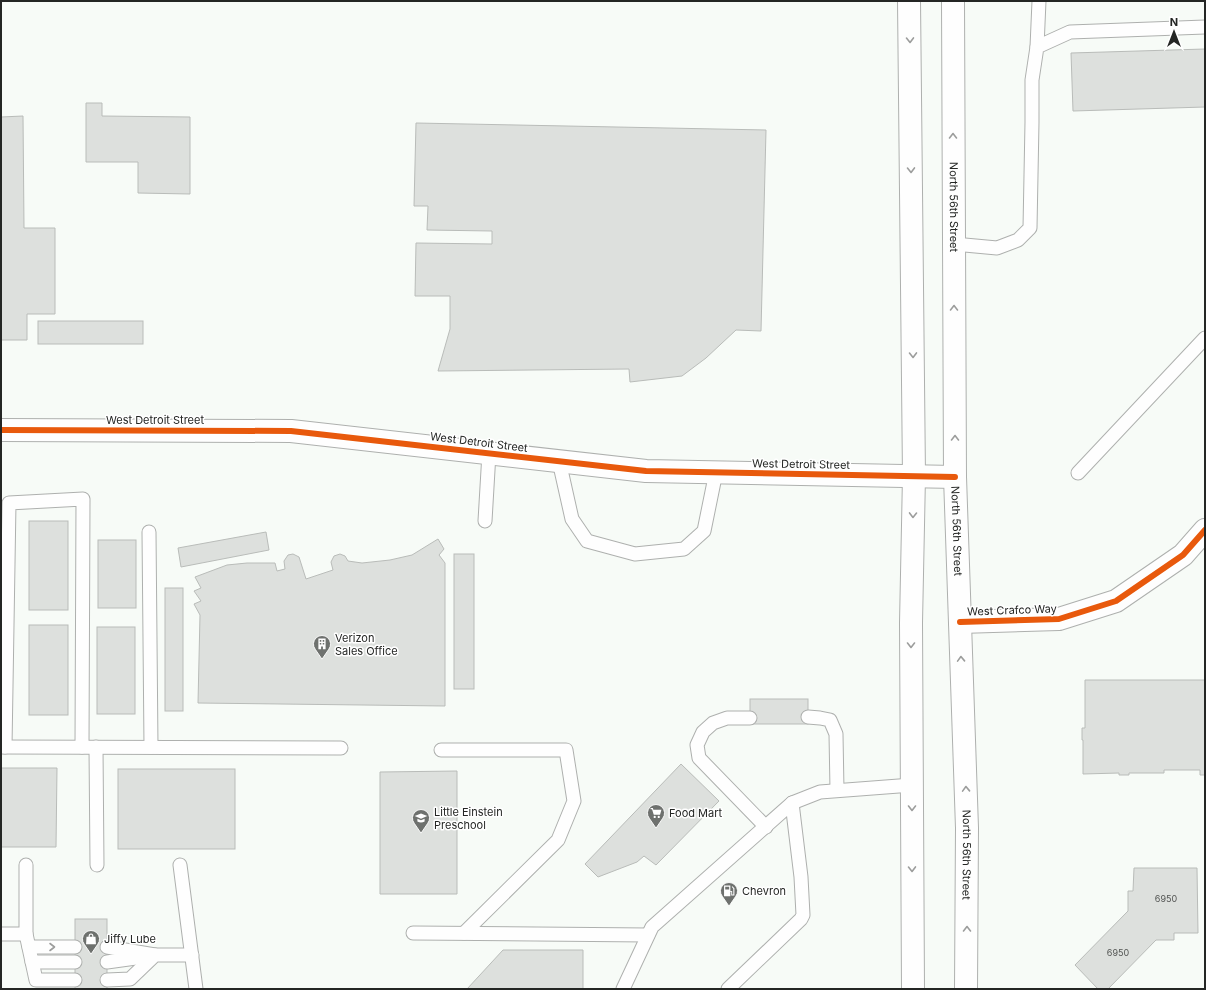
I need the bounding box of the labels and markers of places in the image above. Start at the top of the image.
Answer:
place label: Verizon Sales Office [335,631,398,658]
building icon: Verizon Sales Office [312,634,332,659]
supermarket icon: Food Mart [646,803,666,828]
place label: Little Einstein Preschool [434,805,503,832]
place label: Food Mart [669,806,723,820]
school or university icon: Little Einstein Preschool [411,808,431,833]
fuel station icon: Chevron [719,881,739,906]
place label: Chevron [742,884,786,898]
shop icon: Jiffy Lube [81,929,101,954]
place label: Jiffy Lube [104,932,156,946]

